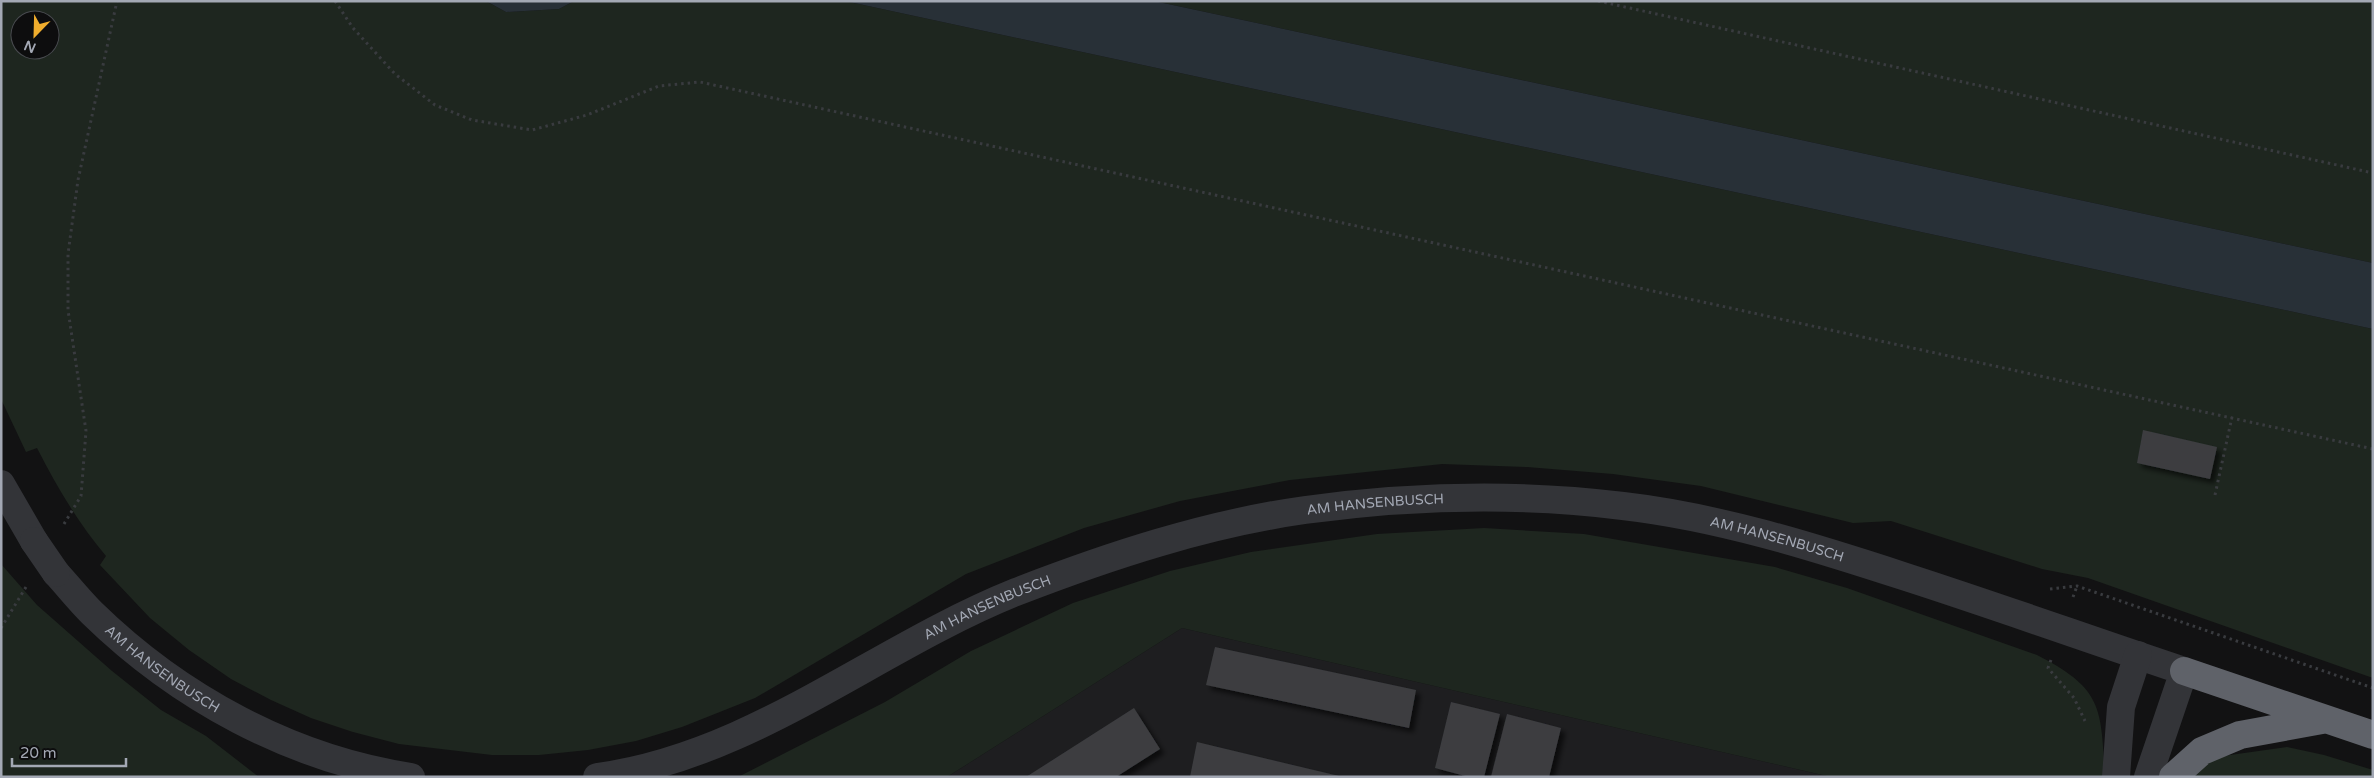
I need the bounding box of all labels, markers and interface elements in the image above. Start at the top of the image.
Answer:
north arrow [10,10,60,60]
text: N [22,36,39,57]
street label: AM HANSENBUSCH [1306,490,1444,519]
street label: AM HANSENBUSCH [1708,513,1846,566]
street label: AM HANSENBUSCH [921,572,1053,643]
street label: AM HANSENBUSCH [101,622,223,717]
scale bar [12,736,126,768]
text: 20 m [20,744,57,762]

